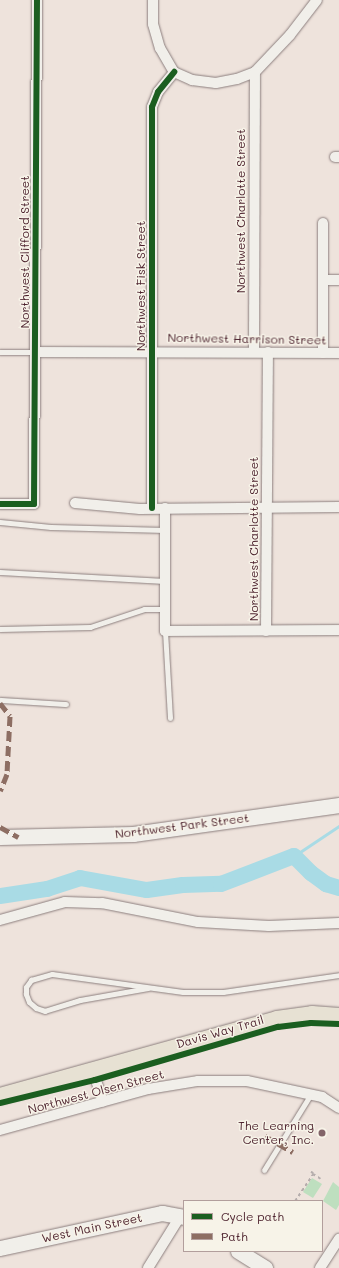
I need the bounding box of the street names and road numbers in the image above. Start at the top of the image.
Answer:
street label: Northwest Charlotte Street [234,129,248,293]
street label: Northwest Clifford Street [18,175,32,329]
street label: Northwest Fisk Street [134,221,148,351]
street label: Northwest Harrison Street [167,330,327,348]
street label: Northwest Charlotte Street [247,457,261,621]
street label: Northwest Park Street [114,811,250,841]
street label: Davis Way Trail [175,1013,265,1051]
street label: Northwest Olsen Street [26,1067,166,1117]
street label: West Main Street [40,1210,144,1246]

